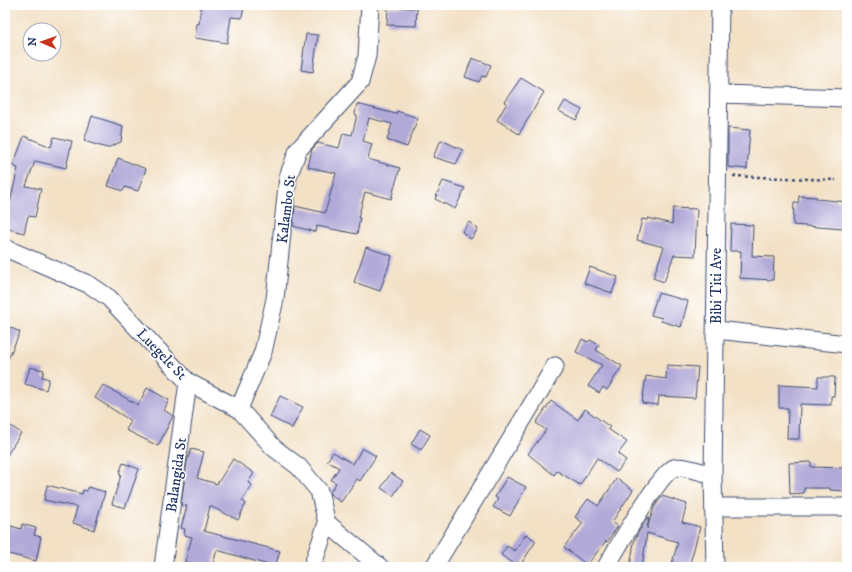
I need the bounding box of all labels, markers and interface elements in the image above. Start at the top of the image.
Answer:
north arrow [22,22,62,62]
text: N [26,37,40,46]
street label: Kalambo St [273,173,300,245]
street label: Bibi Titi Ave [707,248,726,324]
street label: Luegele St [132,325,191,384]
street label: Balangida St [162,436,191,514]

